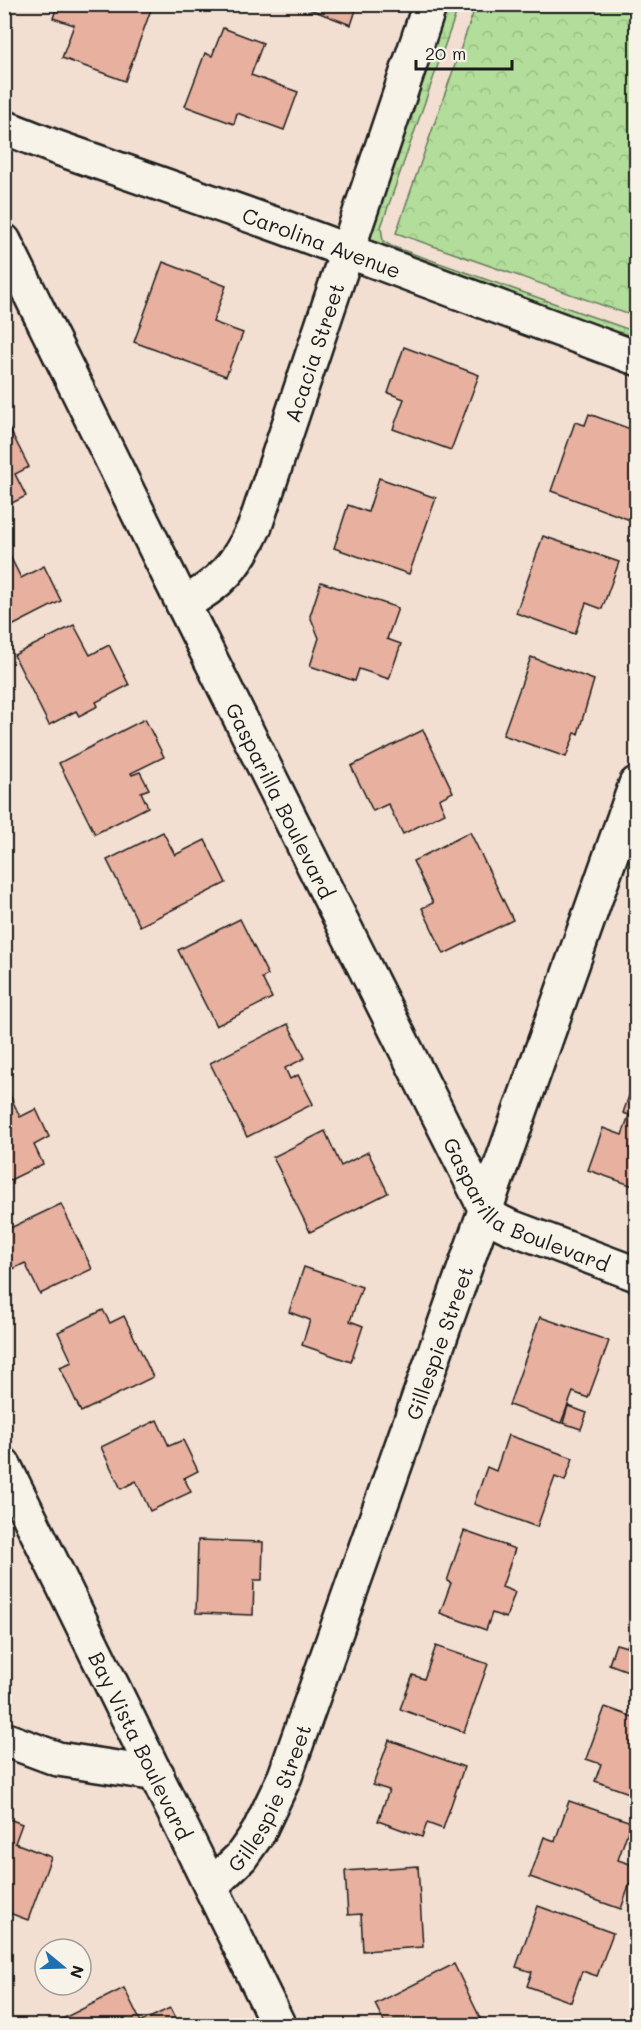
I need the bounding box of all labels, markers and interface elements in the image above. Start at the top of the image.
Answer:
scale bar [416,33,512,71]
text: 20 m [425,41,466,65]
street label: Carolina Avenue [239,200,405,283]
street label: Acacia Street [277,279,349,425]
street label: Gasparilla Boulevard [221,698,341,903]
street label: Gasparilla Boulevard [438,1132,614,1277]
street label: Gillespie Street [399,1262,478,1423]
street label: Bay Vista Boulevard [84,1647,199,1844]
street label: Gillespie Street [221,1720,316,1877]
north arrow [33,1937,93,1997]
text: N [66,1963,90,1981]

